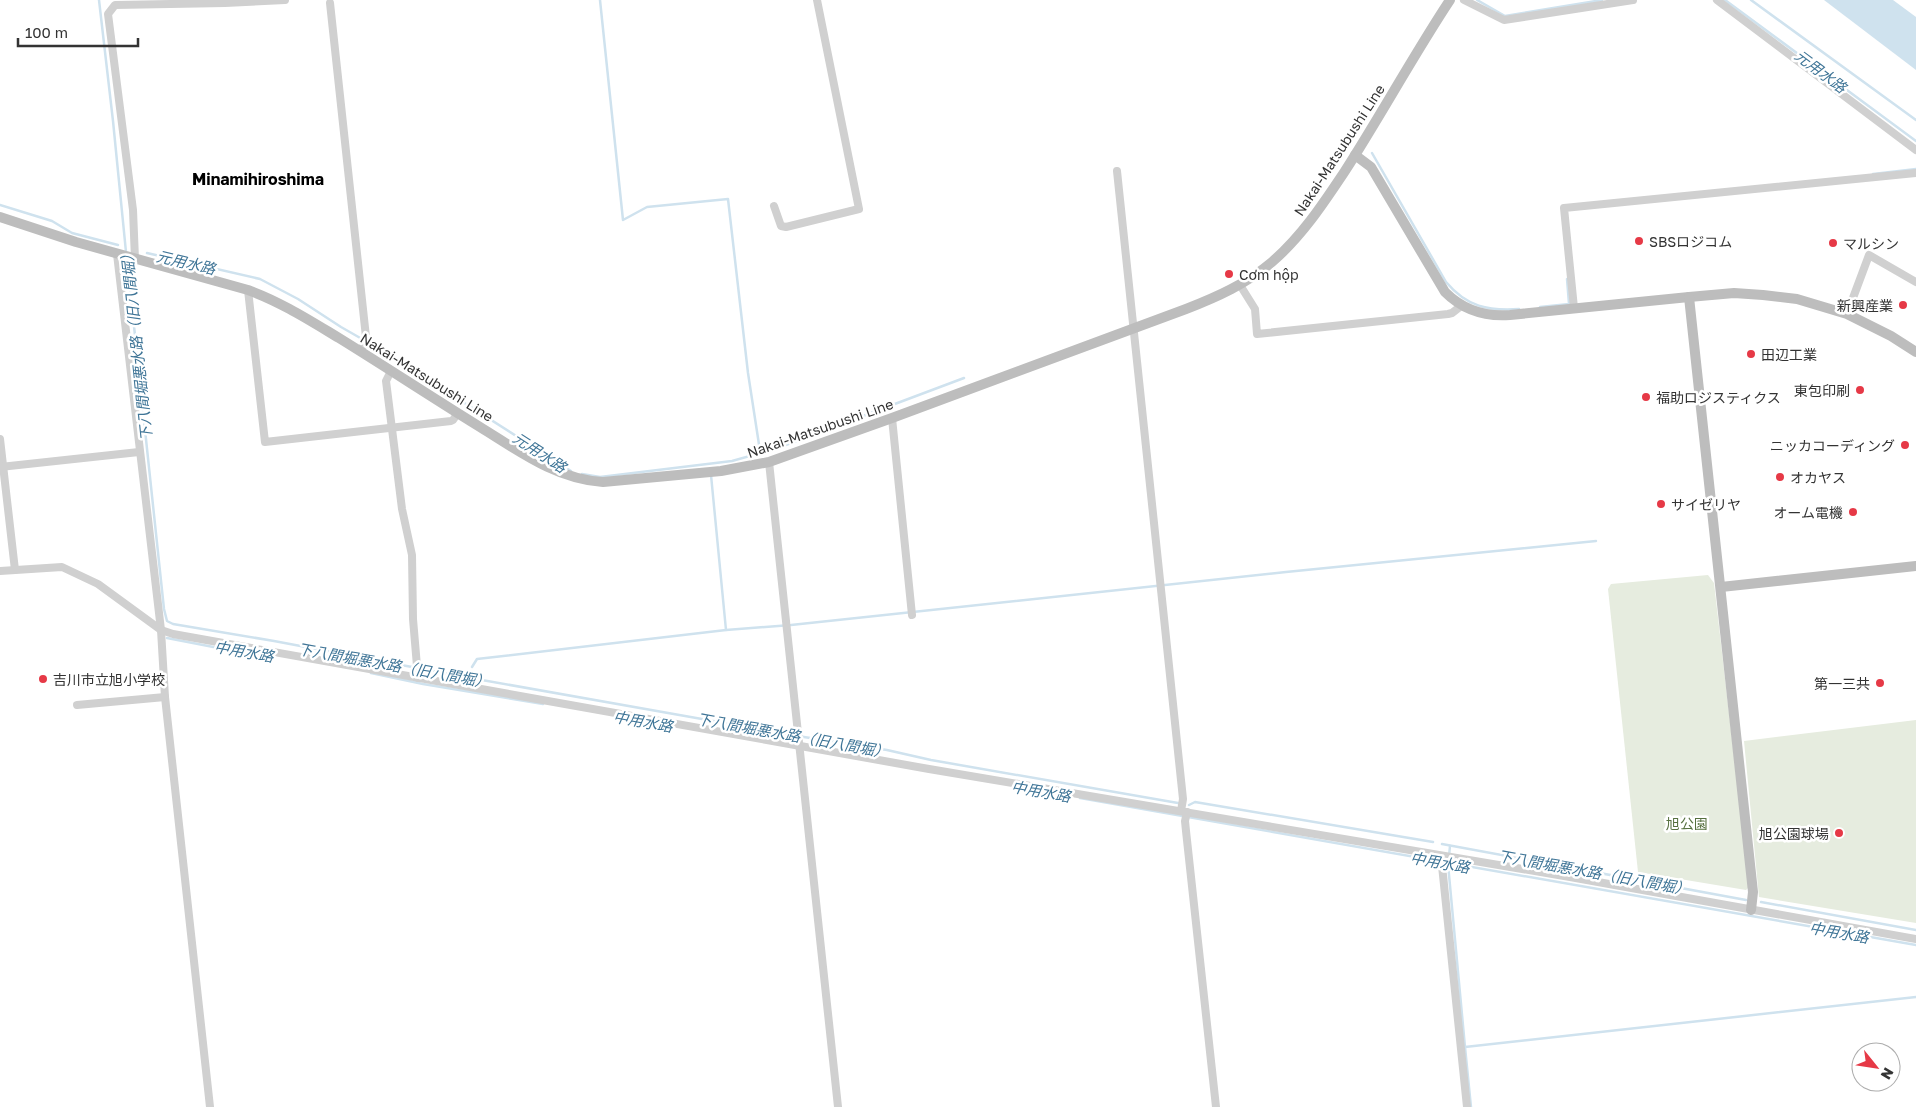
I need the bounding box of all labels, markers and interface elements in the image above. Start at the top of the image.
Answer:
scale bar [18,15,138,47]
text: 100 m [25,23,68,41]
water label: 元用水路 [1792,46,1852,97]
street label: Nakai-Matsubushi Line [1290,81,1388,219]
district label: Minamihiroshima [192,169,324,189]
place label: SBSロジコム [1649,233,1732,250]
marker: SBSロジコム [1633,235,1645,247]
place label: マルシン [1843,235,1899,252]
marker: マルシン [1827,237,1839,249]
water label: 下八間堀悪水路（旧八間堀） [117,246,155,442]
water label: 元用水路 [155,246,219,278]
place label: Cơm hộp [1239,266,1299,283]
marker: Cơm hộp [1223,268,1235,280]
place label: 新興産業 [1837,297,1893,314]
marker: 新興産業 [1897,299,1909,311]
street label: Nakai-Matsubushi Line [357,329,497,425]
place label: 田辺工業 [1761,346,1817,363]
marker: 田辺工業 [1745,348,1757,360]
place label: 東包印刷 [1794,382,1850,399]
marker: 東包印刷 [1854,384,1866,396]
place label: 福助ロジスティクス [1656,389,1781,406]
marker: 福助ロジスティクス [1640,391,1652,403]
street label: Nakai-Matsubushi Line [745,395,895,461]
water label: 元用水路 [510,428,572,477]
place label: ニッカコーディング [1770,437,1895,454]
marker: ニッカコーディング [1899,439,1911,451]
place label: オカヤス [1790,469,1846,486]
marker: オカヤス [1774,471,1786,483]
place label: サイゼリヤ [1671,496,1741,513]
marker: サイゼリヤ [1655,498,1667,510]
place label: オーム電機 [1773,504,1843,521]
marker: オーム電機 [1847,506,1859,518]
water label: 中用水路 [213,637,277,665]
water label: 下八間堀悪水路（旧八間堀） [296,639,492,691]
place label: 吉川市立旭小学校 [53,671,165,688]
marker: 吉川市立旭小学校 [37,673,49,685]
place label: 第一三共 [1814,675,1870,692]
marker: 第一三共 [1874,677,1886,689]
water label: 中用水路 [612,707,676,735]
water label: 下八間堀悪水路（旧八間堀） [695,709,891,761]
water label: 中用水路 [1010,777,1074,805]
park label: 旭公園 [1666,815,1708,832]
place label: 旭公園球場 [1759,825,1829,842]
marker: 旭公園球場 [1833,827,1845,839]
water label: 下八間堀悪水路（旧八間堀） [1496,846,1692,898]
water label: 中用水路 [1409,848,1473,876]
water label: 中用水路 [1808,918,1872,946]
north arrow [1851,1042,1901,1092]
text: N [1878,1065,1898,1083]

